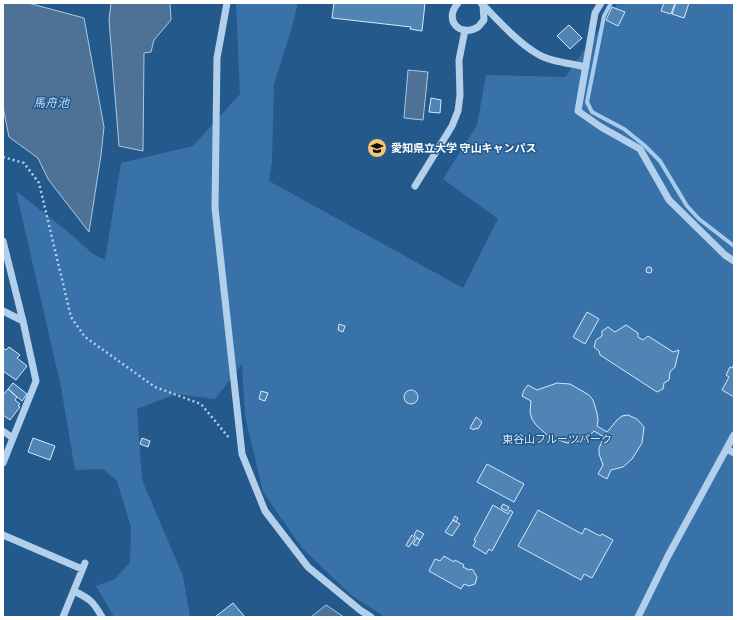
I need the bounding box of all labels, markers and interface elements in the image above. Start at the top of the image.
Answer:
water label: 馬舟池 [33,95,70,110]
school or university icon: 愛知県立大学 守山キャンパス [366,137,388,159]
place label: 愛知県立大学 守山キャンパス [391,141,537,155]
park label: 東谷山フルーツパーク [502,432,612,446]

